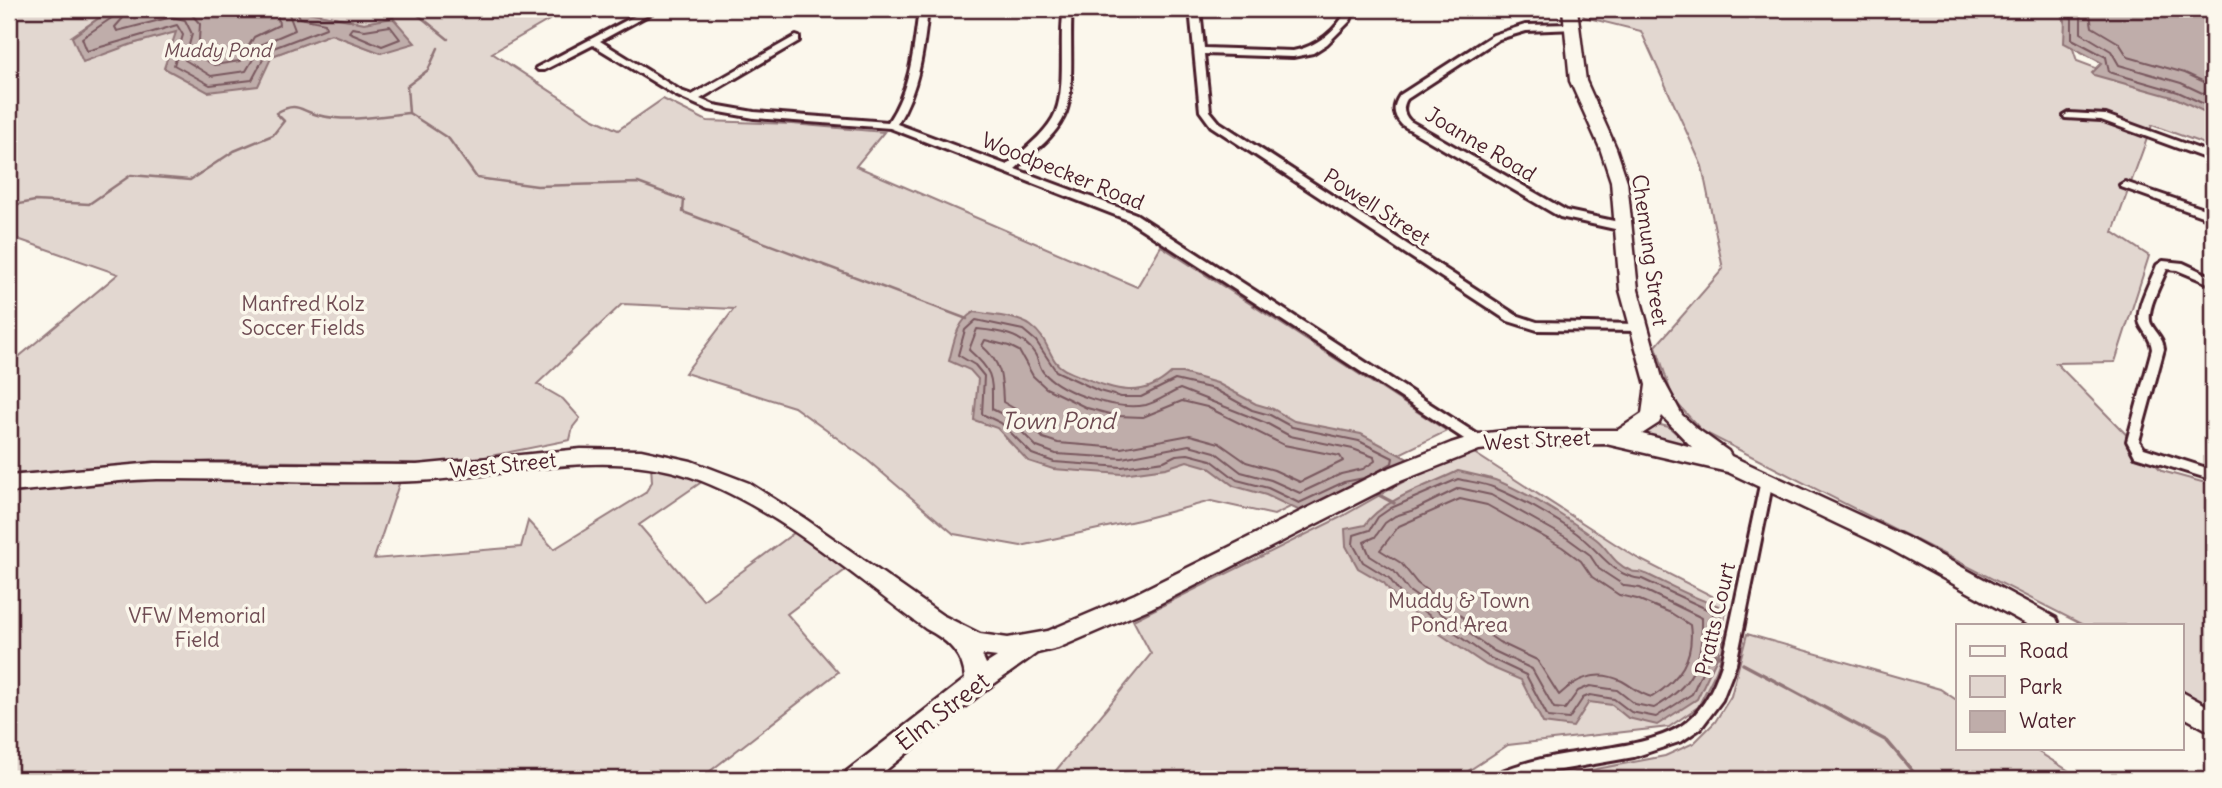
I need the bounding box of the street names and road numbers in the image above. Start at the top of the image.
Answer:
street label: Joanne Road [1421,100,1541,188]
street label: Woodpecker Road [978,126,1148,216]
street label: Powell Street [1318,162,1436,252]
street label: Chemung Street [1626,172,1674,328]
street label: West Street [1483,424,1591,456]
street label: West Street [448,446,558,484]
street label: Pratts Court [1689,560,1741,678]
street label: Elm Street [889,665,995,757]

